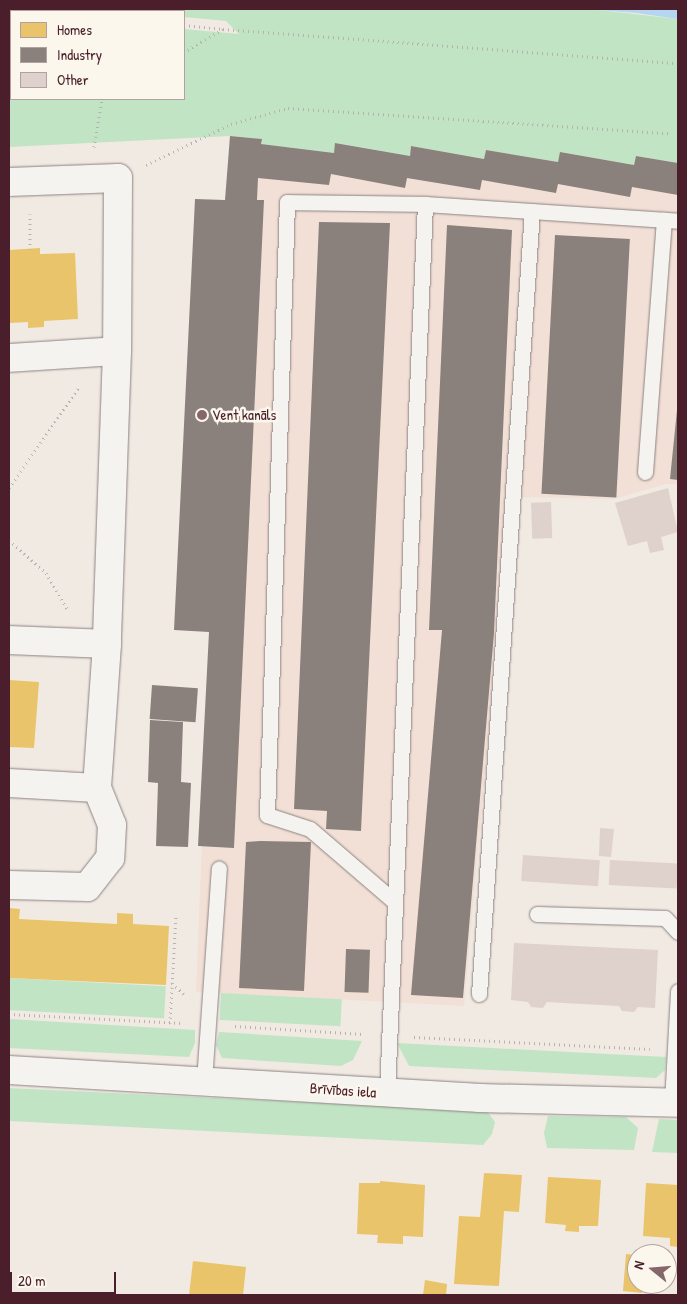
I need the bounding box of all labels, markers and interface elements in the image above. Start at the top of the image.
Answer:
legend [10,10,185,100]
text: Homes [57,19,92,40]
text: Industry [57,44,102,65]
text: Other [57,69,89,90]
place label: Vent kanāls [212,406,276,424]
marker: Vent kanāls [196,409,208,421]
street label: Brīvības iela [309,1079,377,1101]
north arrow [627,1244,677,1294]
text: N [628,1258,648,1271]
scale bar [12,1262,119,1294]
text: 20 m [18,1270,45,1291]

